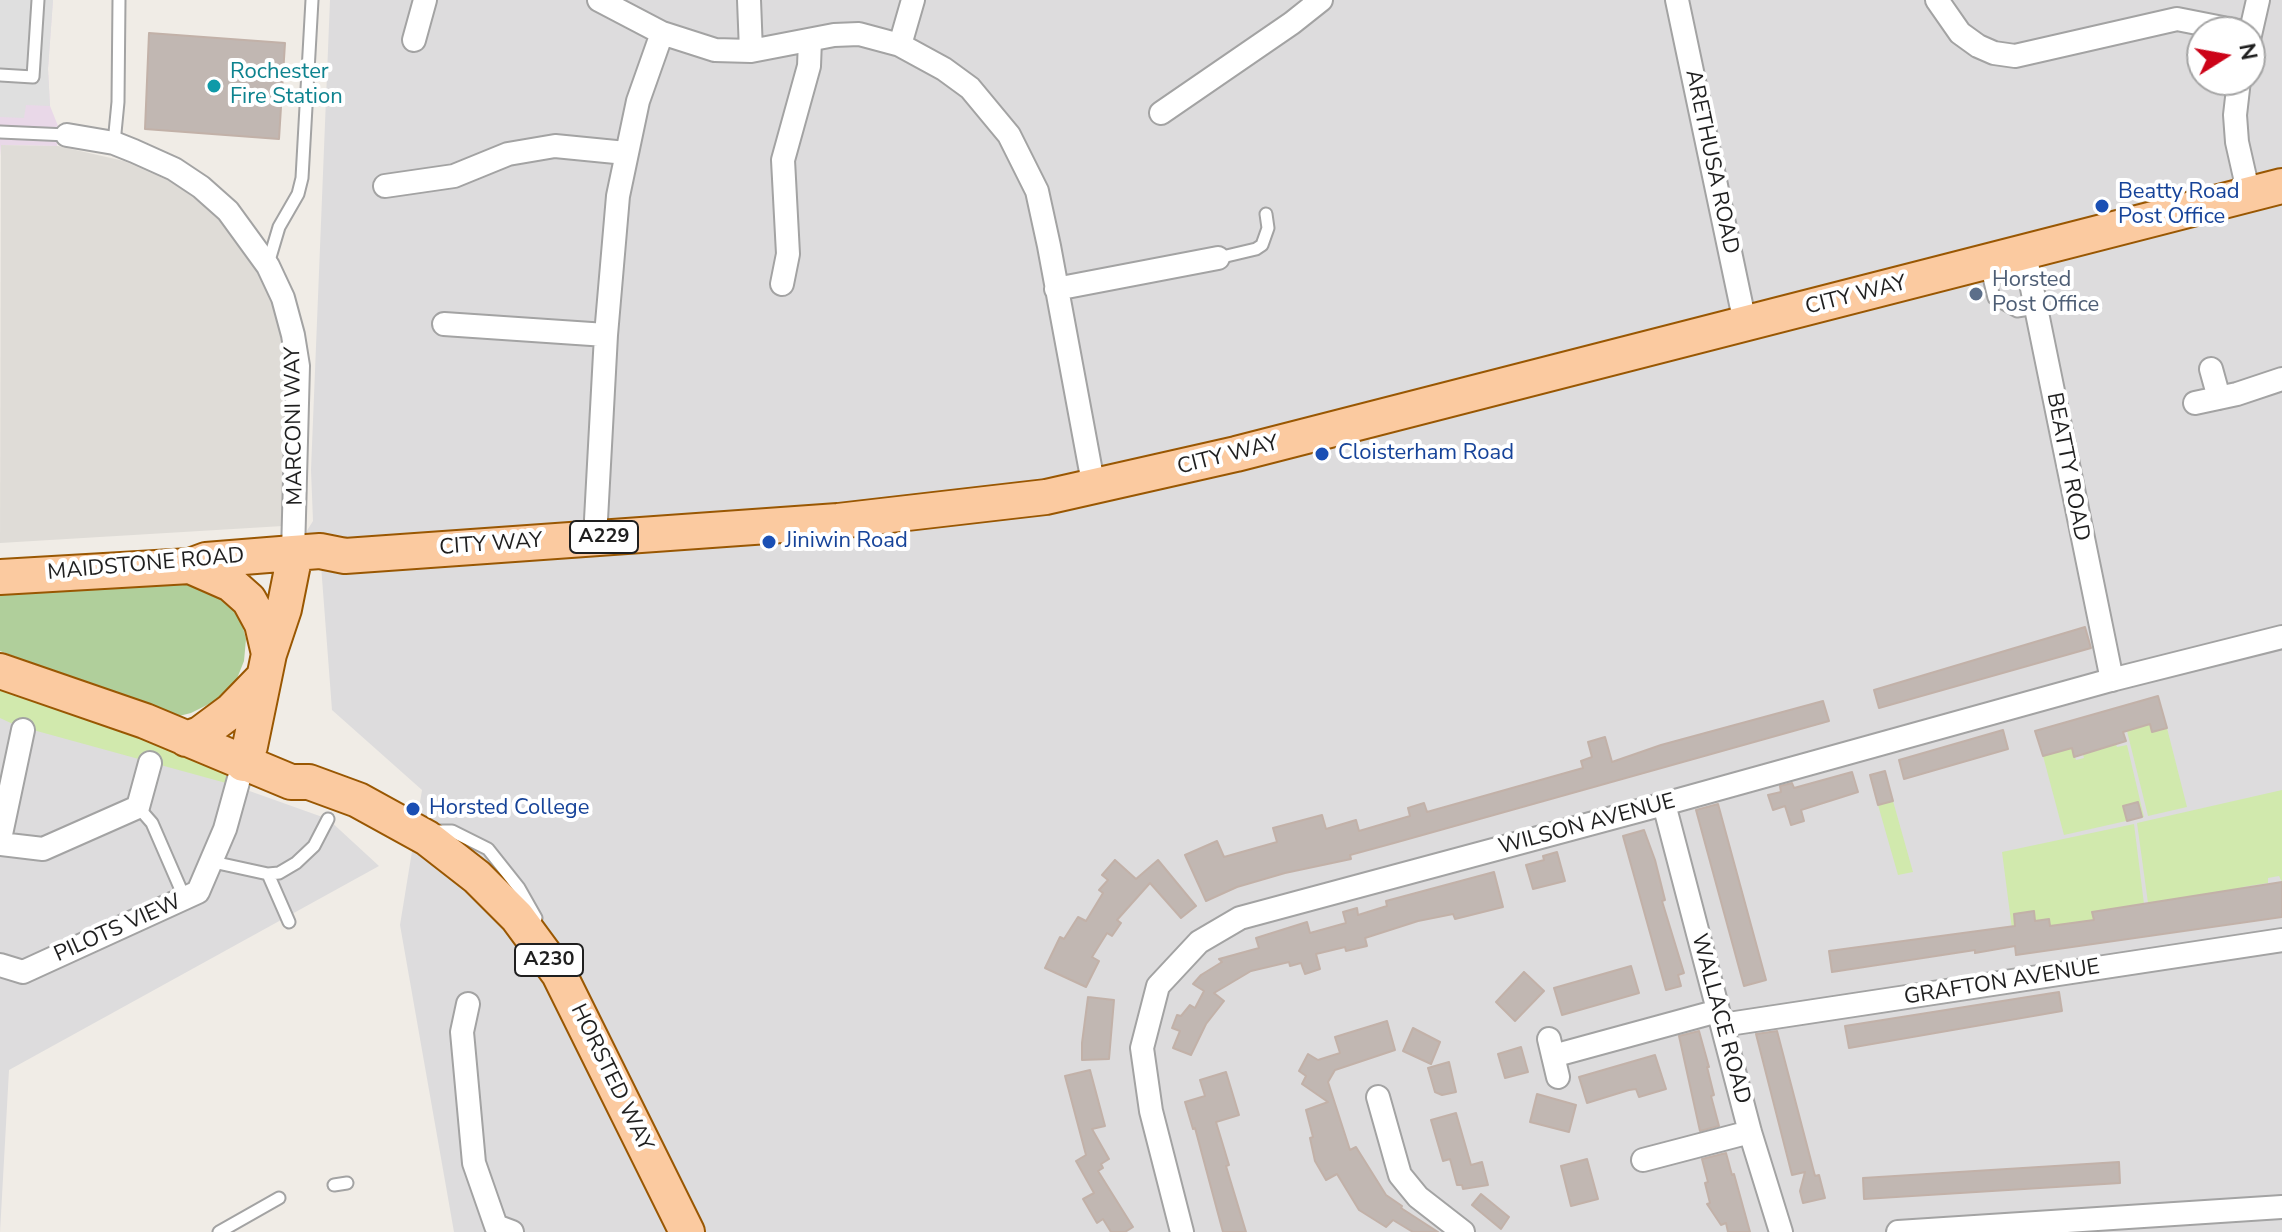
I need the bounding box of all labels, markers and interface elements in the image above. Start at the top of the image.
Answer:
north arrow [2186,16,2266,96]
text: N [2231,41,2264,63]
place label: Rochester Fire Station [230,60,343,112]
street label: ARETHUSA ROAD [1679,67,1743,257]
marker: Rochester Fire Station [205,77,223,95]
place label: Beatty Road Post Office [2118,180,2240,232]
marker: Beatty Road Post Office [2093,197,2111,215]
place label: Horsted Post Office [1992,268,2099,320]
street label: CITY WAY [1803,271,1909,321]
marker: Horsted Post Office [1967,285,1985,303]
street label: MARCONI WAY [280,346,310,506]
street label: BEATTY ROAD [2040,390,2094,544]
street label: CITY WAY [1175,431,1281,481]
place label: Cloisterham Road [1338,441,1514,467]
marker: Cloisterham Road [1313,445,1331,463]
road number: A229 [570,521,638,553]
street label: CITY WAY [439,528,543,562]
place label: Jiniwin Road [785,529,908,555]
marker: Jiniwin Road [760,533,778,551]
street label: MAIDSTONE ROAD [46,543,246,587]
street label: WILSON AVENUE [1496,789,1678,861]
place label: Horsted College [429,796,589,822]
marker: Horsted College [404,800,422,818]
street label: PILOTS VIEW [50,889,186,969]
street label: WALLACE ROAD [1685,931,1755,1107]
road number: A230 [515,944,583,976]
street label: GRAFTON AVENUE [1902,955,2102,1011]
street label: HORSTED WAY [564,1000,658,1156]

